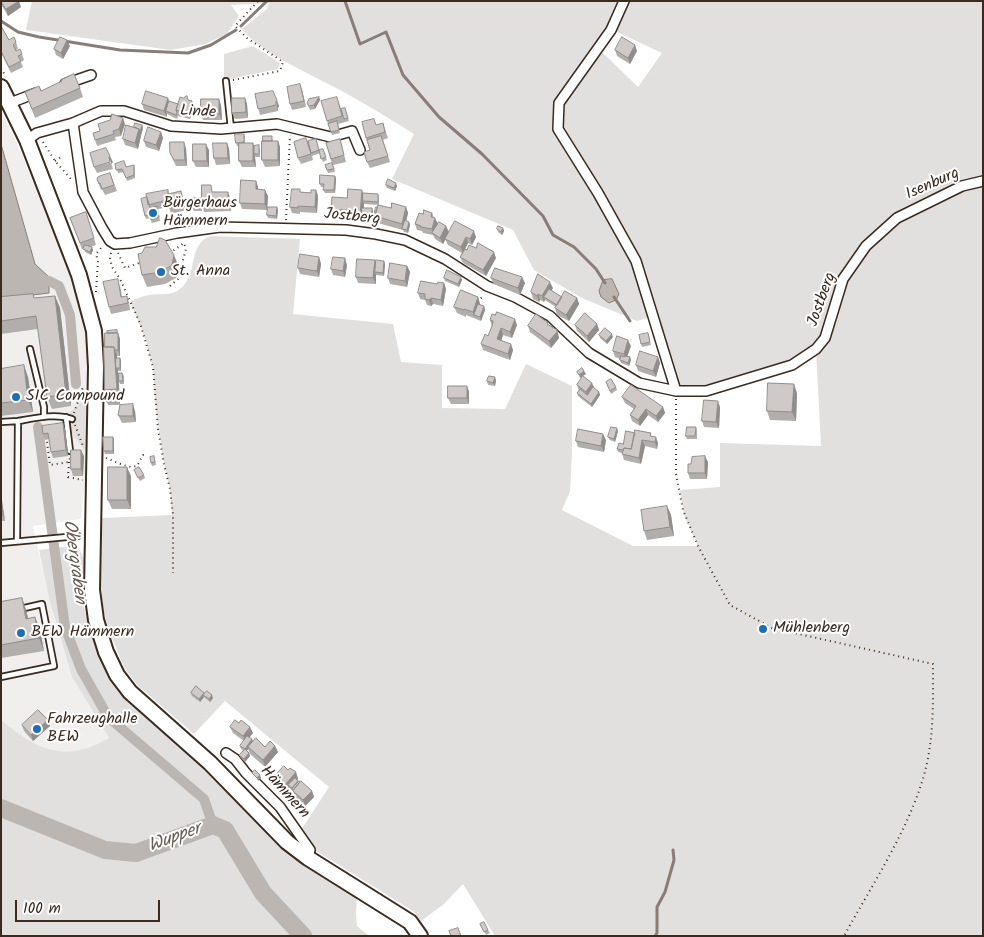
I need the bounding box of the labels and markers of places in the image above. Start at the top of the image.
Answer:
place label: Bürgerhaus Hämmern [163,194,237,232]
marker: Bürgerhaus Hämmern [147,207,159,219]
place label: St. Anna [171,262,230,282]
marker: St. Anna [155,266,167,278]
place label: SIC Compound [26,387,124,407]
marker: SIC Compound [10,391,22,403]
place label: Mühlenberg [773,619,850,639]
place label: BEW Hämmern [31,623,134,643]
marker: Mühlenberg [757,623,769,635]
marker: BEW Hämmern [15,627,27,639]
place label: Fahrzeughalle BEW [47,710,137,748]
marker: Fahrzeughalle BEW [31,723,43,735]

